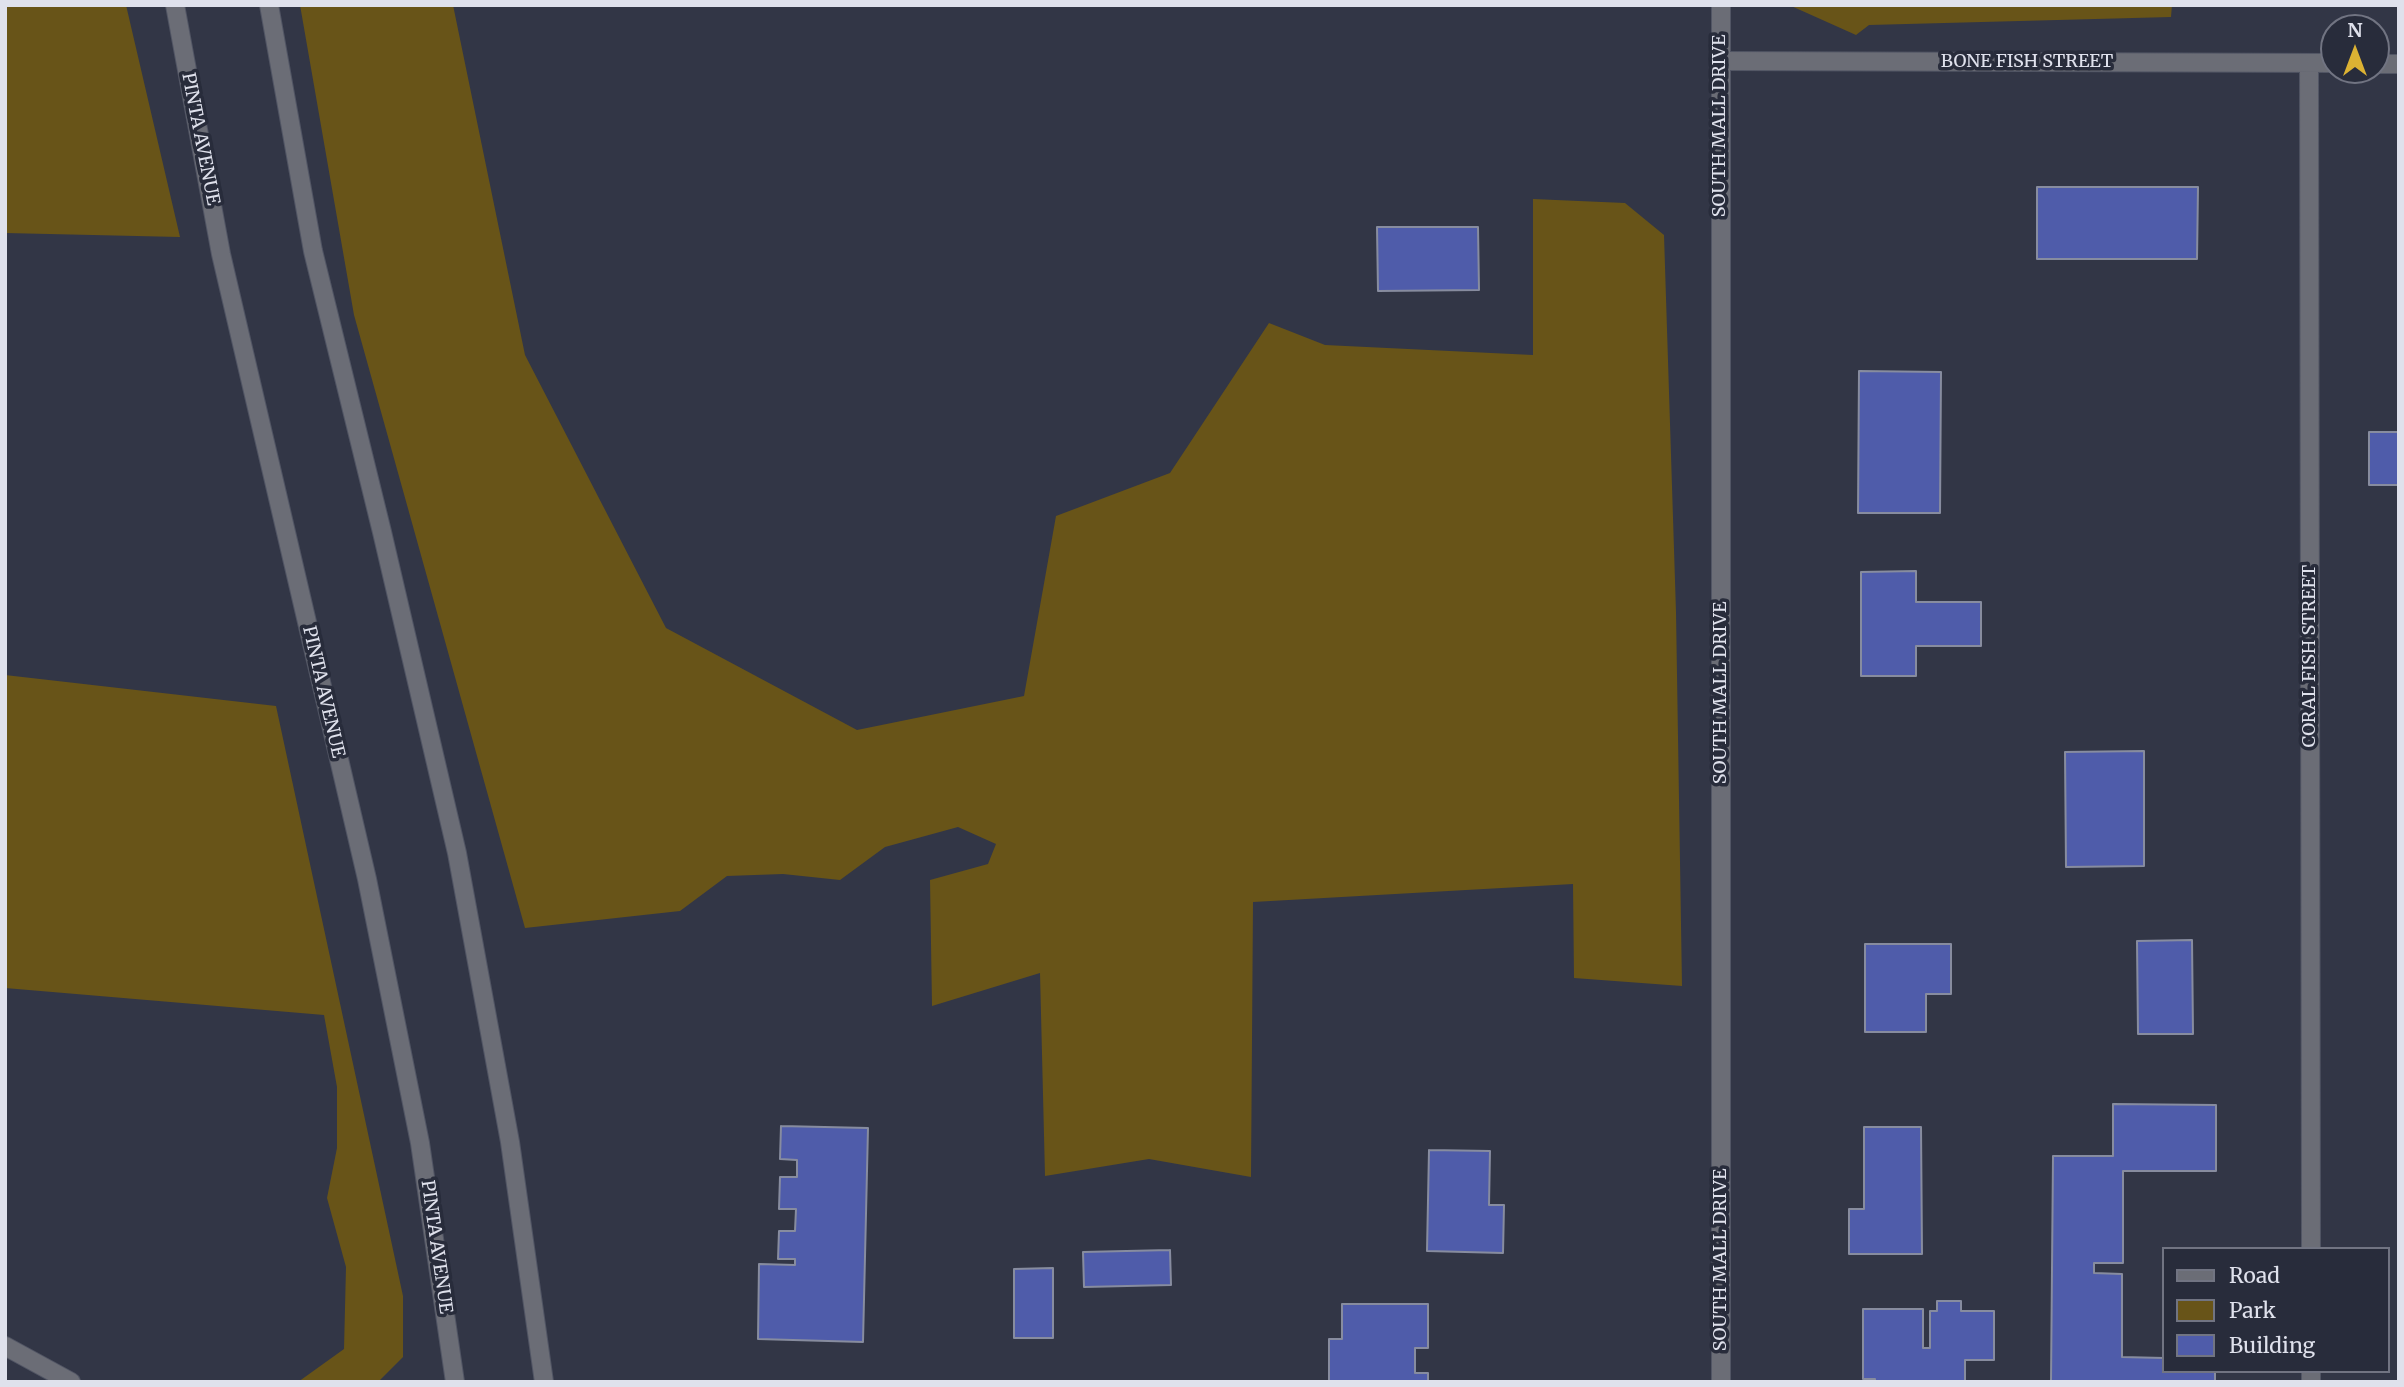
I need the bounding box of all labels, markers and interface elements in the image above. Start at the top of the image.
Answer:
north arrow [2320,14,2390,84]
text: N [2347,18,2363,42]
street label: SOUTH MALL DRIVE [1709,35,1731,217]
street label: BONE FISH STREET [1941,51,2113,73]
street label: PINTA AVENUE [177,71,223,207]
street label: CORAL FISH STREET [2299,565,2321,747]
street label: SOUTH MALL DRIVE [1710,602,1732,784]
street label: PINTA AVENUE [297,624,349,760]
street label: SOUTH MALL DRIVE [1710,1169,1732,1351]
street label: PINTA AVENUE [416,1179,456,1315]
legend [2162,1247,2390,1373]
text: Road [2229,1262,2280,1289]
text: Park [2229,1297,2276,1324]
text: Building [2229,1332,2315,1359]

